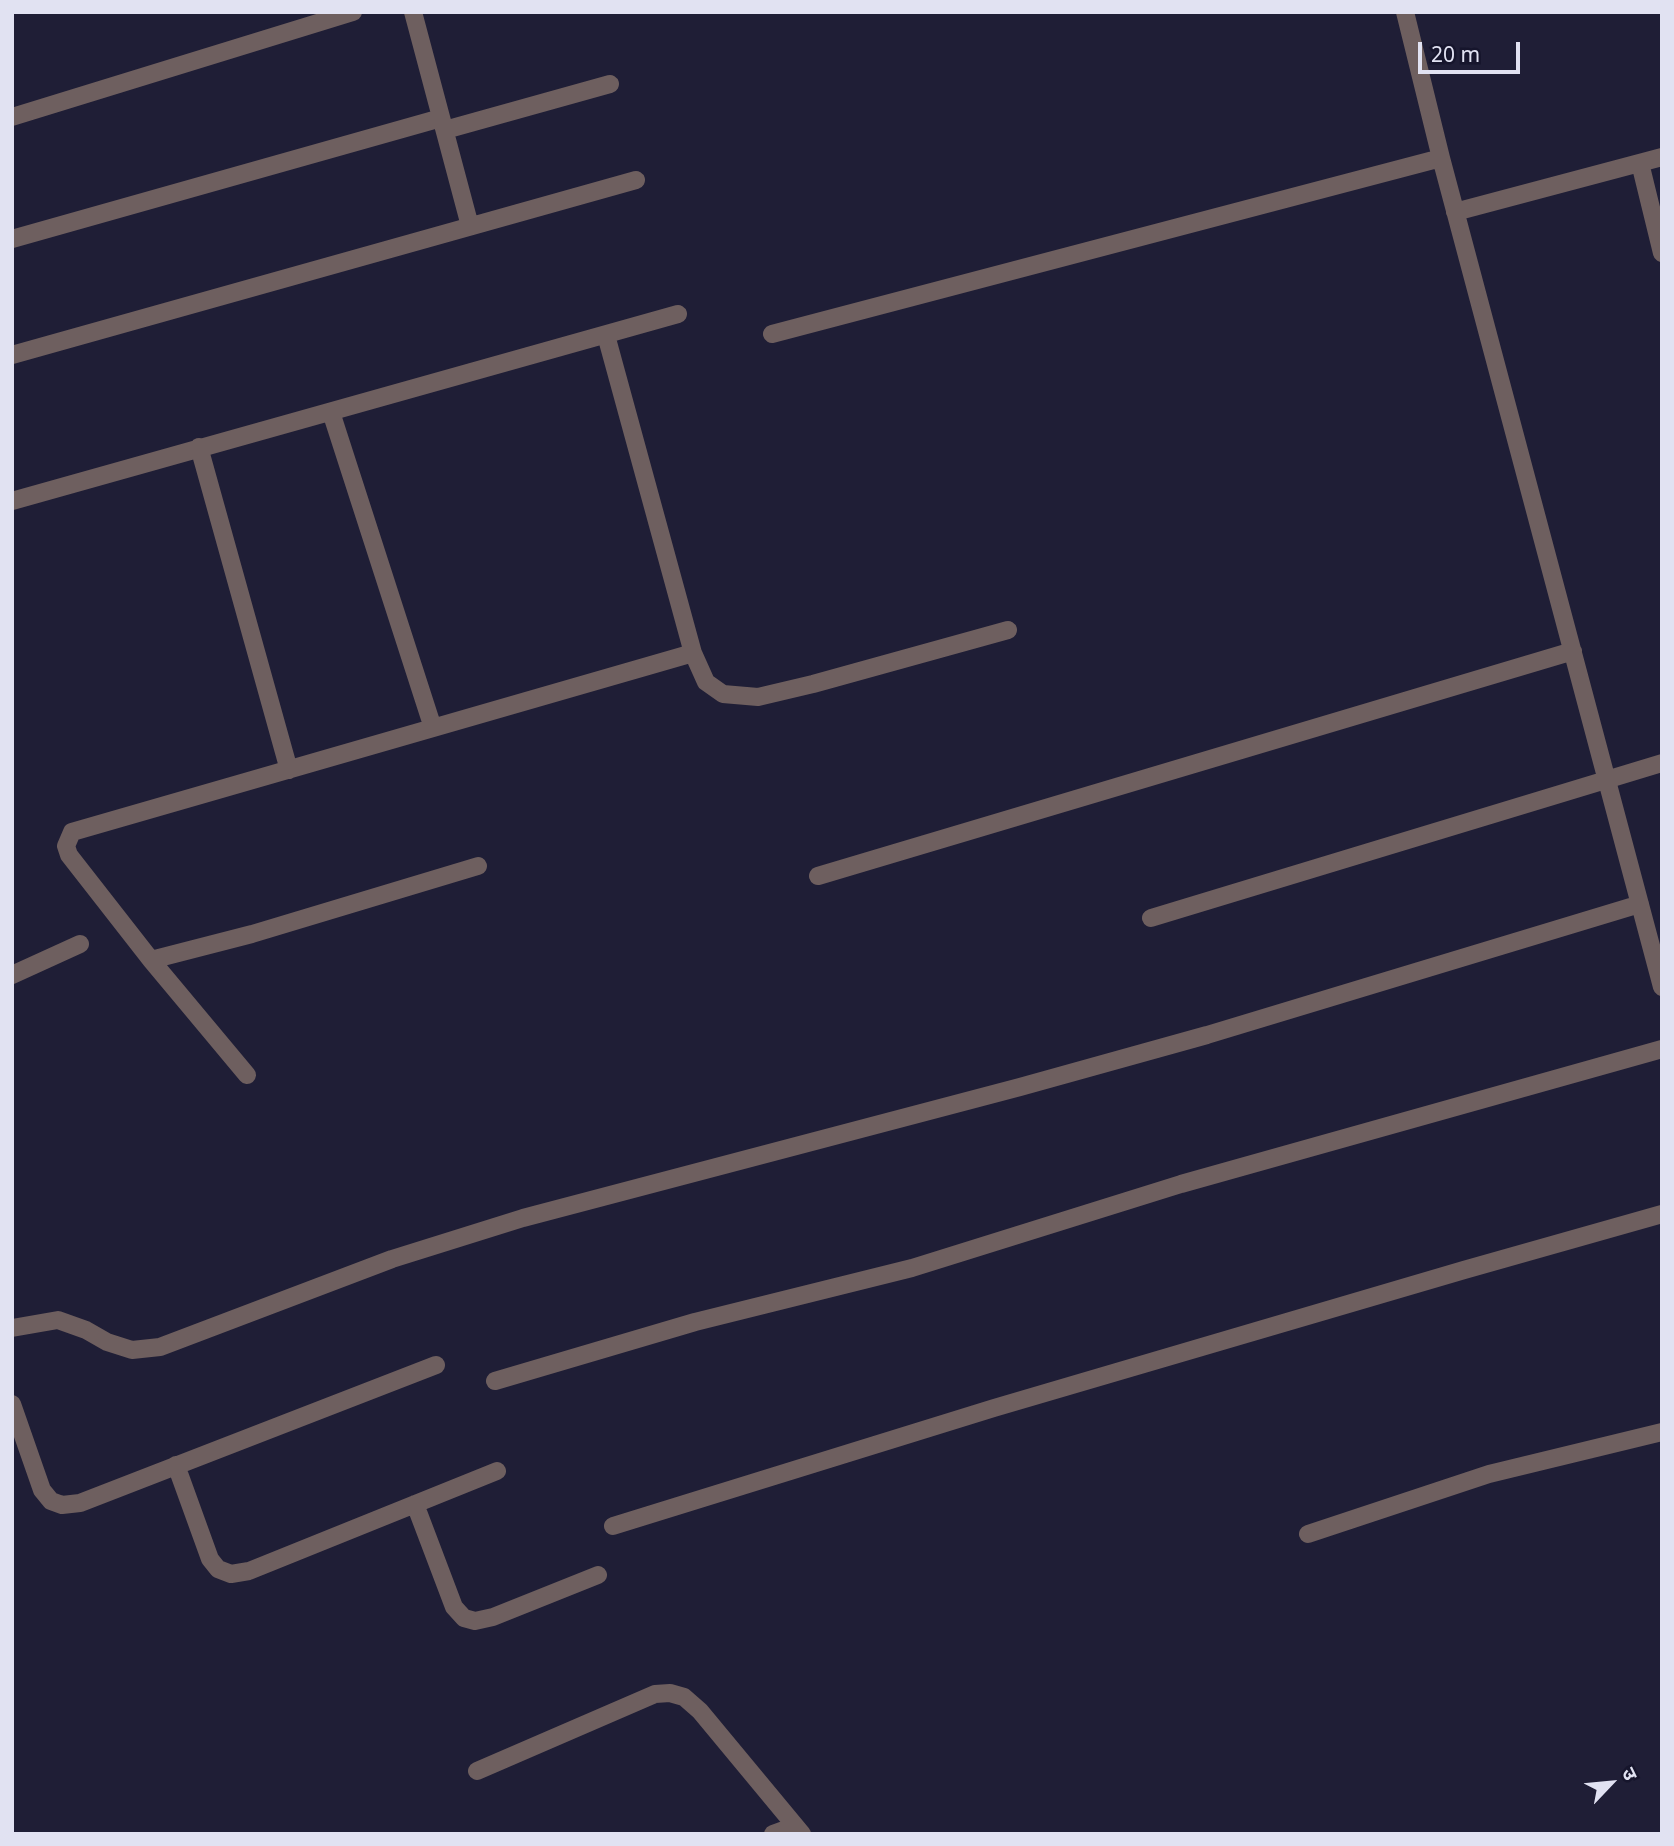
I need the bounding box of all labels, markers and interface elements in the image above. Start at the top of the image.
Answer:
scale bar [1422,28,1524,72]
text: 20 m [1431,40,1480,68]
north arrow [1576,1748,1646,1818]
text: उ [1616,1763,1644,1784]

